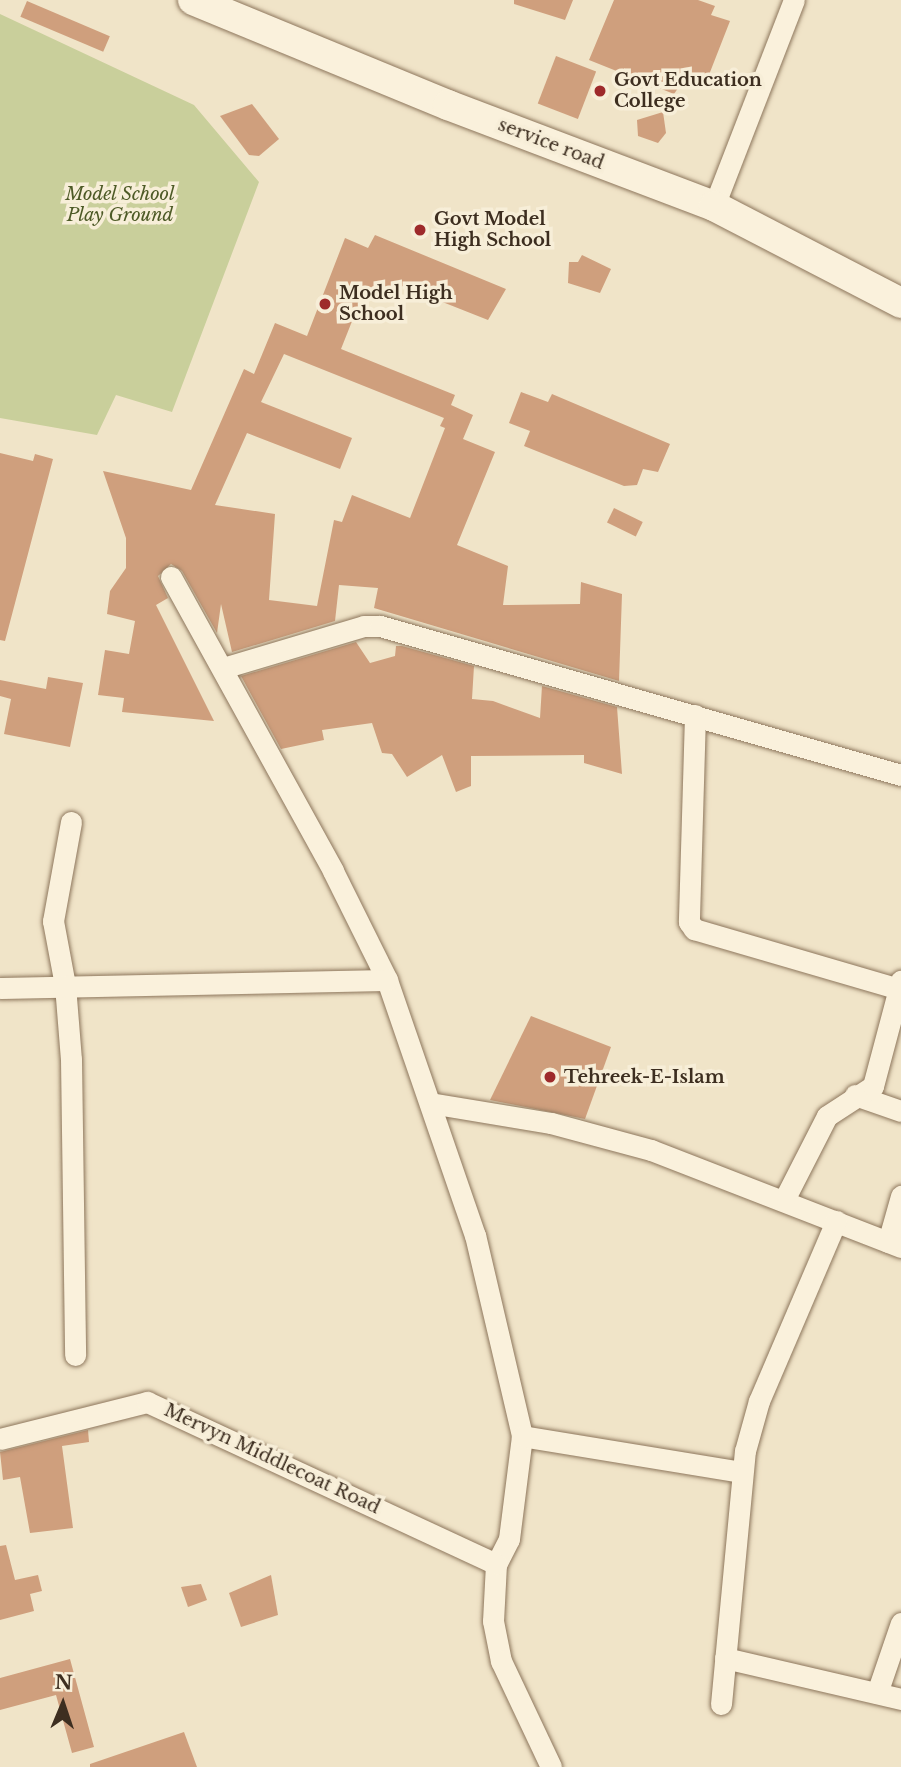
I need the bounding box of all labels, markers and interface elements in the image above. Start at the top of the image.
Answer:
place label: Govt Education College [614,70,762,112]
marker: Govt Education College [592,83,608,99]
street label: service road [495,114,607,174]
park label: Model School Play Ground [65,184,175,227]
place label: Govt Model High School [434,209,551,252]
marker: Govt Model High School [412,222,428,238]
place label: Model High School [339,283,453,326]
marker: Model High School [317,296,333,312]
place label: Tehreek-E-Islam [564,1066,725,1088]
marker: Tehreek-E-Islam [542,1069,558,1085]
street label: Mervyn Middlecoat Road [161,1399,383,1519]
north arrow [28,1669,98,1739]
text: N [54,1671,73,1694]

